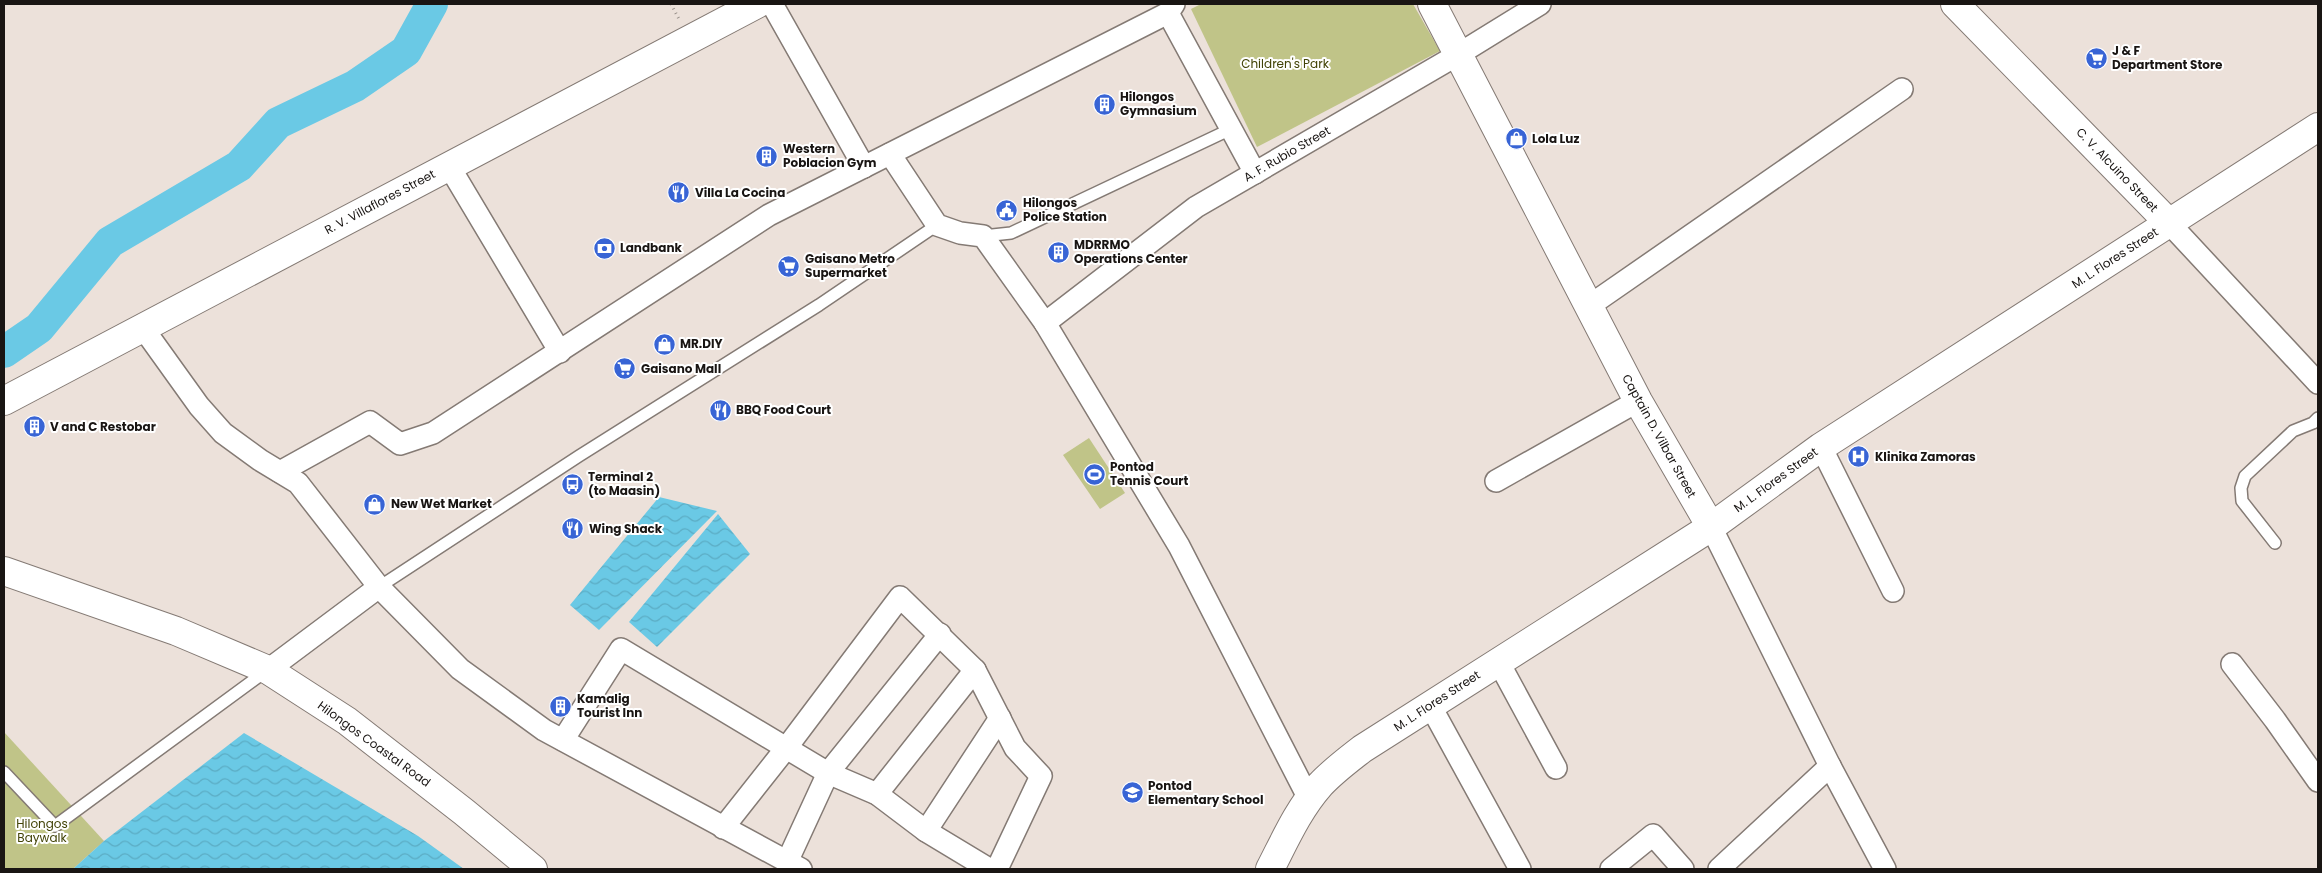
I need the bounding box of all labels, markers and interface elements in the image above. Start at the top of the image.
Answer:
place label: J & F Department Store [2112,42,2223,73]
supermarket icon: J & F Department Store [2084,46,2108,70]
park label: Children's Park [1241,55,1330,72]
place label: Hilongos Gymnasium [1120,88,1197,119]
building icon: Hilongos Gymnasium [1092,92,1116,116]
street label: A. F. Rubio Street [1240,122,1333,185]
street label: C. V. Alcuino Street [2073,124,2162,216]
shop icon: Lola Luz [1504,127,1528,151]
place label: Lola Luz [1532,130,1579,147]
place label: Western Poblacion Gym [783,140,877,171]
building icon: Western Poblacion Gym [755,144,779,168]
street label: R. V. Villaflores Street [321,165,438,238]
restaurant icon: Villa La Cocina [667,181,691,205]
place label: Villa La Cocina [695,184,785,201]
place label: Hilongos Police Station [1023,194,1107,225]
public building icon: Hilongos Police Station [995,198,1019,222]
street label: M. L. Flores Street [2068,223,2161,292]
bank icon: Landbank [592,236,616,260]
place label: MDRRMO Operations Center [1074,236,1188,267]
place label: Landbank [620,239,682,256]
building icon: MDRRMO Operations Center [1046,240,1070,264]
place label: Gaisano Metro Supermarket [805,250,895,281]
supermarket icon: Gaisano Metro Supermarket [777,254,801,278]
shop icon: MR.DIY [652,332,676,356]
place label: MR.DIY [680,335,723,352]
supermarket icon: Gaisano Mall [613,357,637,381]
place label: Gaisano Mall [641,360,721,377]
street label: Captain D. Vilbar Street [1618,371,1701,501]
restaurant icon: BBQ Food Court [708,398,732,422]
place label: BBQ Food Court [736,401,831,418]
building icon: V and C Restobar [22,415,46,439]
place label: V and C Restobar [50,418,156,435]
street label: M. L. Flores Street [1730,443,1821,516]
hospital icon: Klinika Zamoras [1847,445,1871,469]
place label: Klinika Zamoras [1875,448,1976,465]
place label: Pontod Tennis Court [1110,458,1188,489]
sports icon: Pontod Tennis Court [1082,462,1106,486]
place label: Terminal 2 (to Maasin) [588,468,660,499]
bus stop icon: Terminal 2 (to Maasin) [560,472,584,496]
shop icon: New Wet Market [363,492,387,516]
place label: New Wet Market [391,495,492,512]
restaurant icon: Wing Shack [561,517,585,541]
place label: Wing Shack [589,520,663,537]
street label: M. L. Flores Street [1390,666,1483,735]
place label: Kamalig Tourist Inn [577,690,642,721]
building icon: Kamalig Tourist Inn [549,694,573,718]
street label: Hilongos Coastal Road [314,697,434,790]
place label: Pontod Elementary School [1148,777,1263,808]
school or university icon: Pontod Elementary School [1120,781,1144,805]
park label: Hilongos Baywalk [16,815,68,846]

